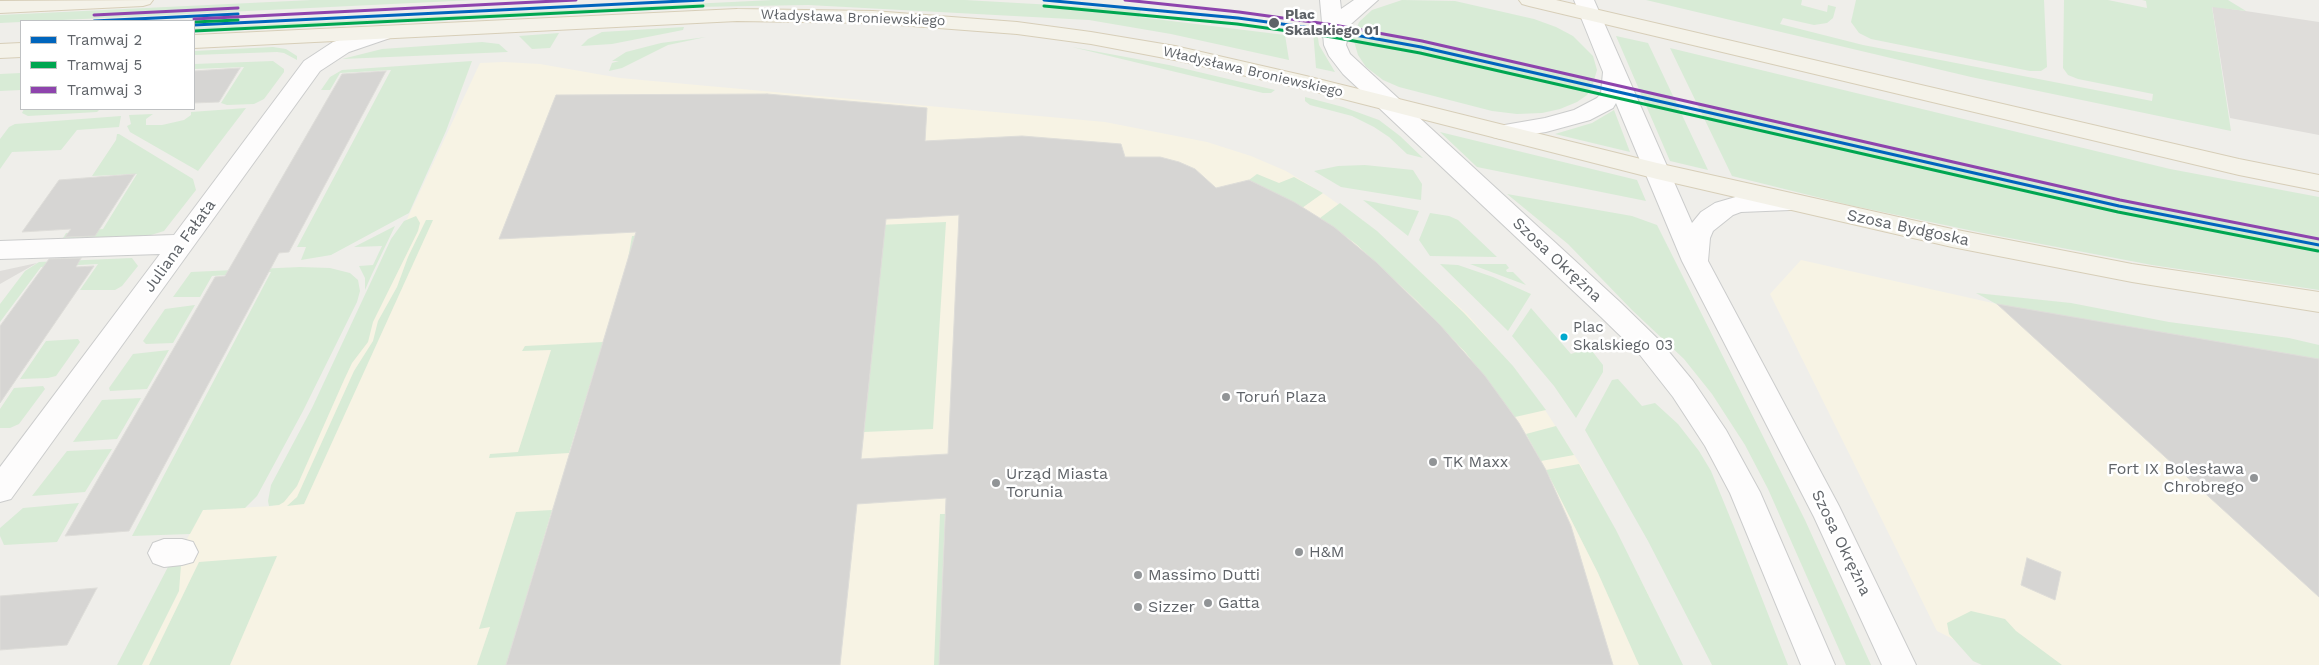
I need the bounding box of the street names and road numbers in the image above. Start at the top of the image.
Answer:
street label: Władysława Broniewskiego [760,6,946,30]
street label: Władysława Broniewskiego [1161,43,1345,101]
street label: Juliana Fałata [140,196,220,296]
street label: Szosa Bydgoska [1845,206,1971,250]
street label: Szosa Okrężna [1508,214,1606,306]
street label: Szosa Okrężna [1807,487,1875,599]

